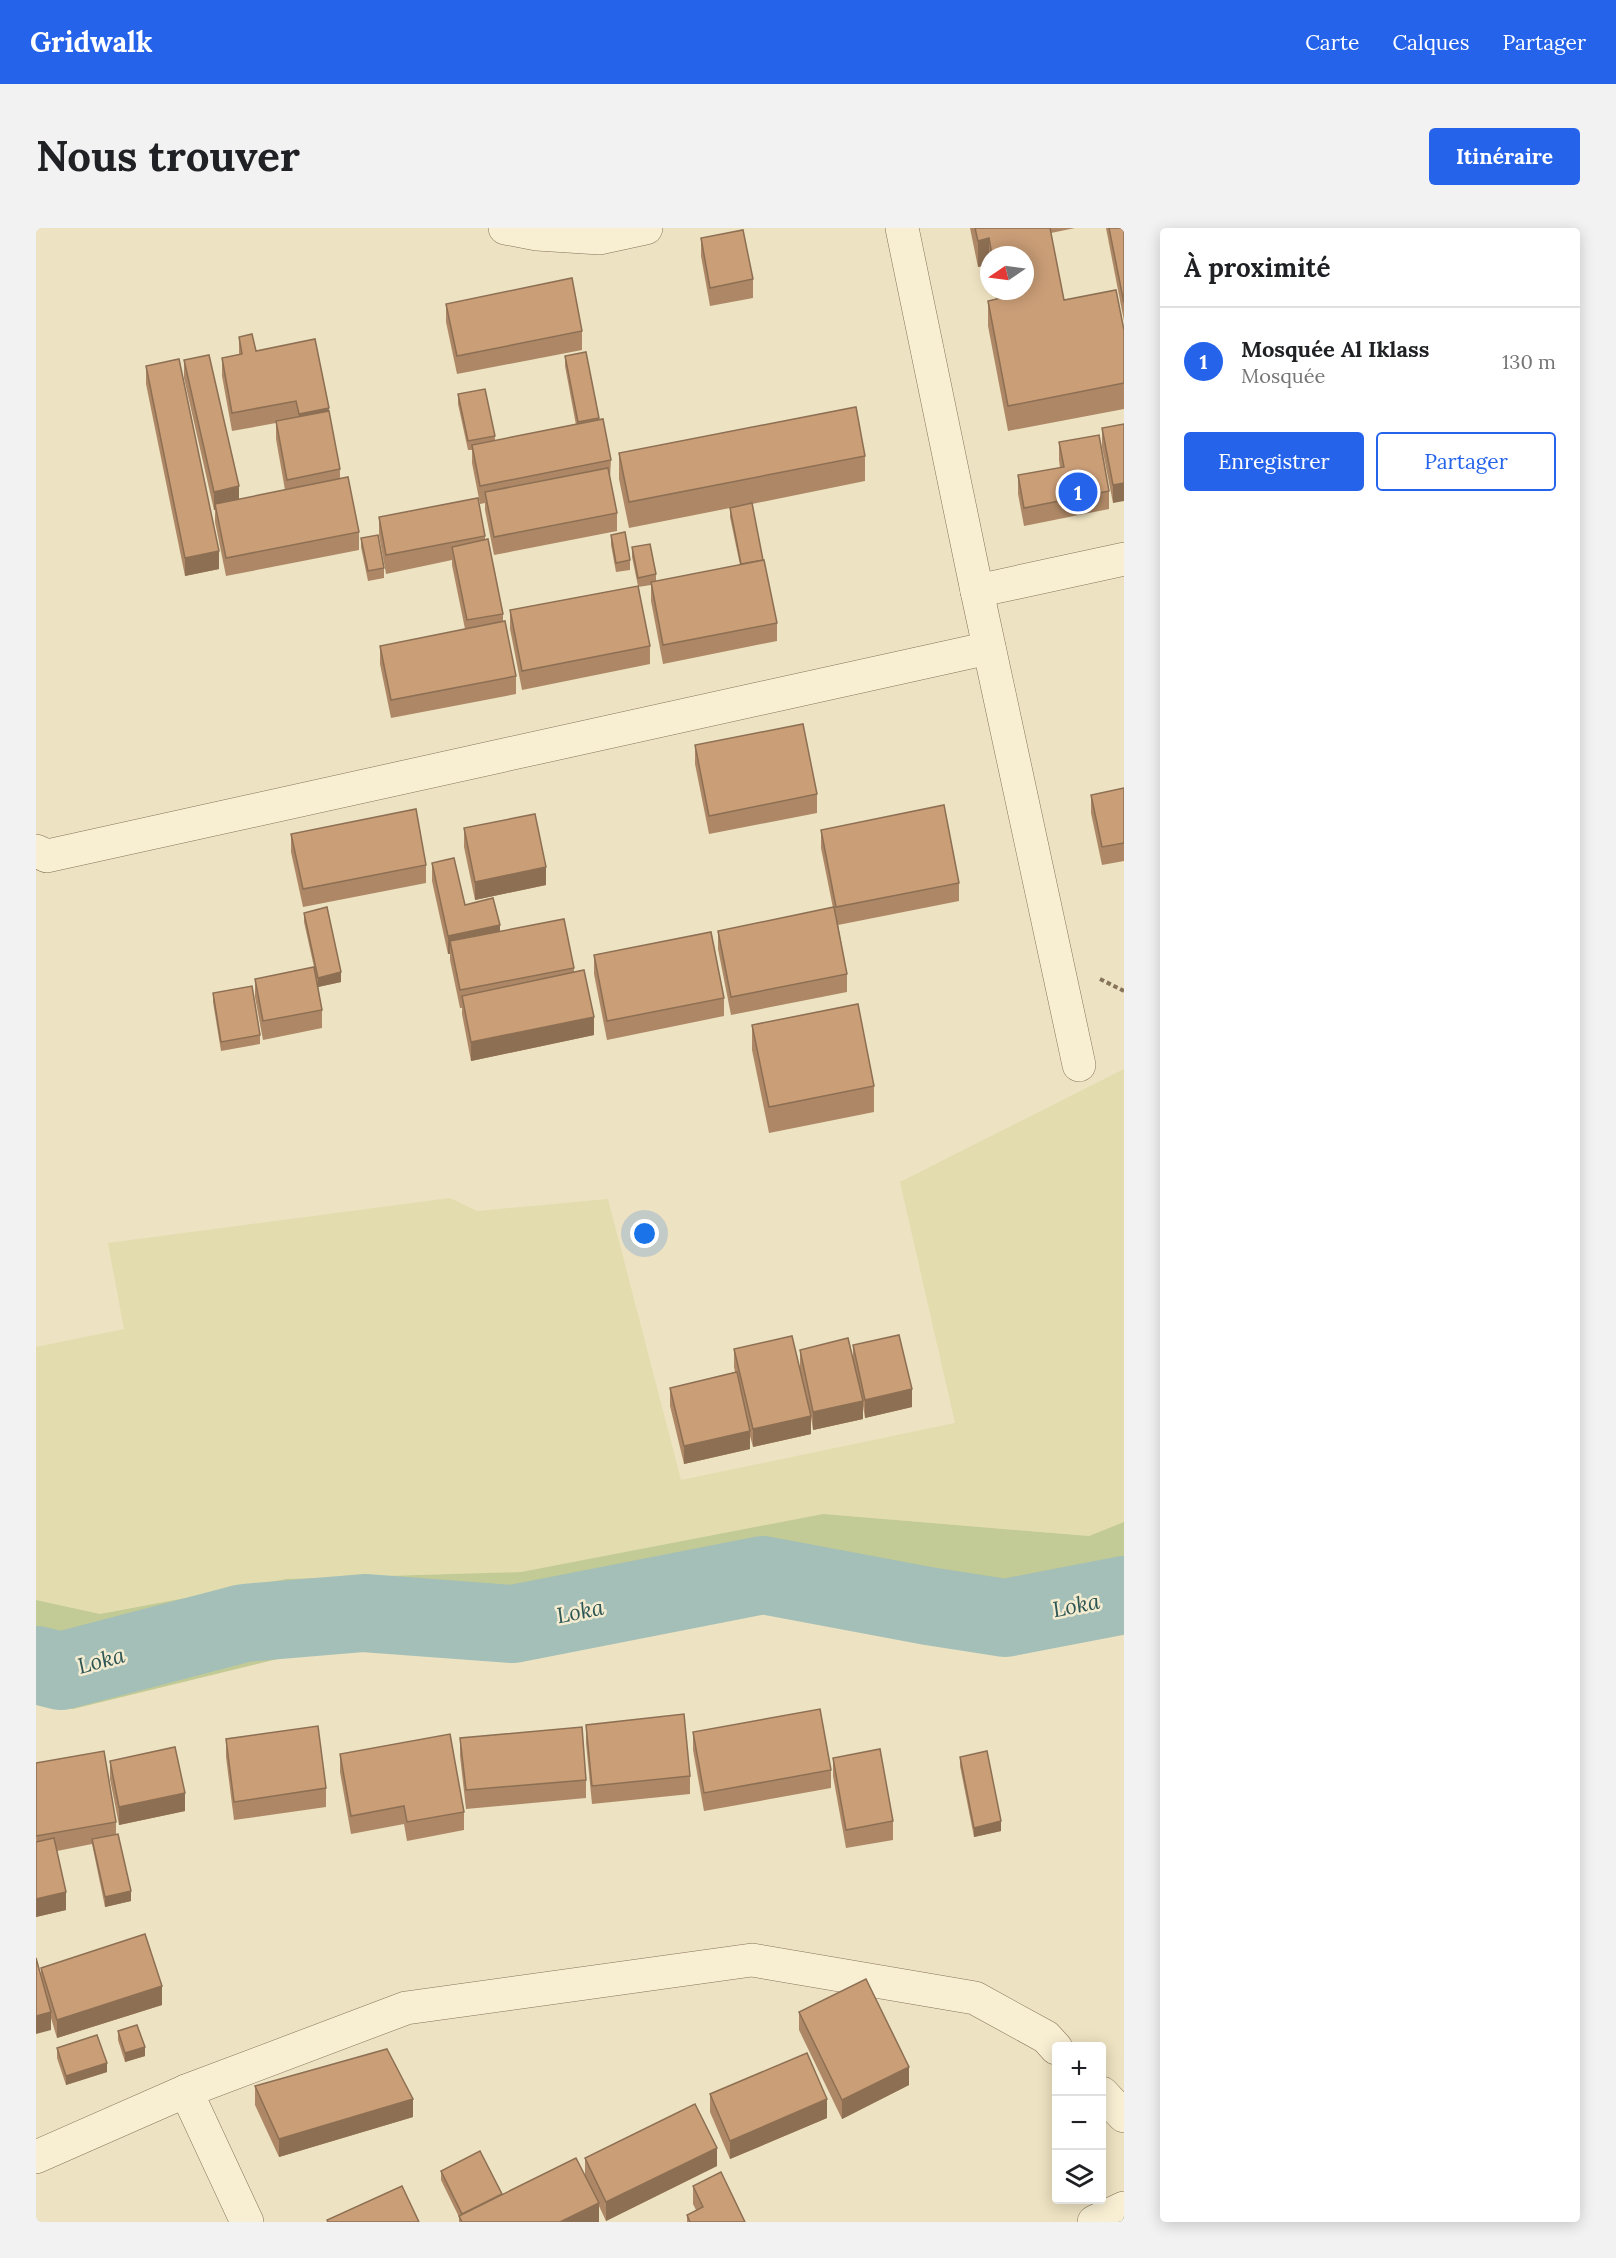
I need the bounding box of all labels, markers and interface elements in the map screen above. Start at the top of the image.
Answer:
text: Gridwalk [30,24,153,60]
text: Carte [1305,29,1359,56]
text: Calques [1392,29,1469,56]
text: Partager [1502,29,1586,56]
button: Itinéraire [1429,128,1580,185]
text: Nous trouver [36,129,300,183]
north arrow [980,246,1034,300]
text: À proximité [1184,251,1330,284]
text: Mosquée Al Iklass [1241,335,1429,363]
text: 1 [1199,349,1208,374]
text: 130 m [1502,349,1556,374]
text: Mosquée [1241,363,1325,388]
button: Enregistrer [1184,432,1364,491]
button: Partager [1376,432,1556,491]
pin: 1 [1058,470,1098,514]
your location [630,1219,659,1248]
water label: Loka [1050,1587,1103,1623]
water label: Loka [554,1593,607,1629]
water label: Loka [74,1640,129,1680]
map controls [1052,2042,1106,2204]
button: + [1052,2042,1106,2096]
button: − [1052,2096,1106,2150]
button: layers [1052,2150,1106,2204]

